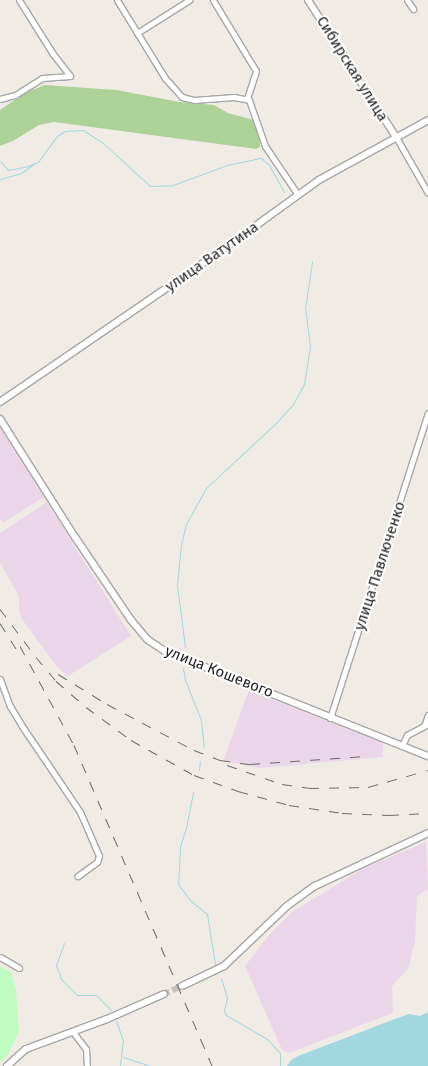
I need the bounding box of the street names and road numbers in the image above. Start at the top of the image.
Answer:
street label: Сибирская улица [312,13,392,125]
street label: улица Ватутина [162,218,262,296]
street label: улица Павлюченко [351,499,409,633]
street label: улица Кошевого [162,642,276,702]

